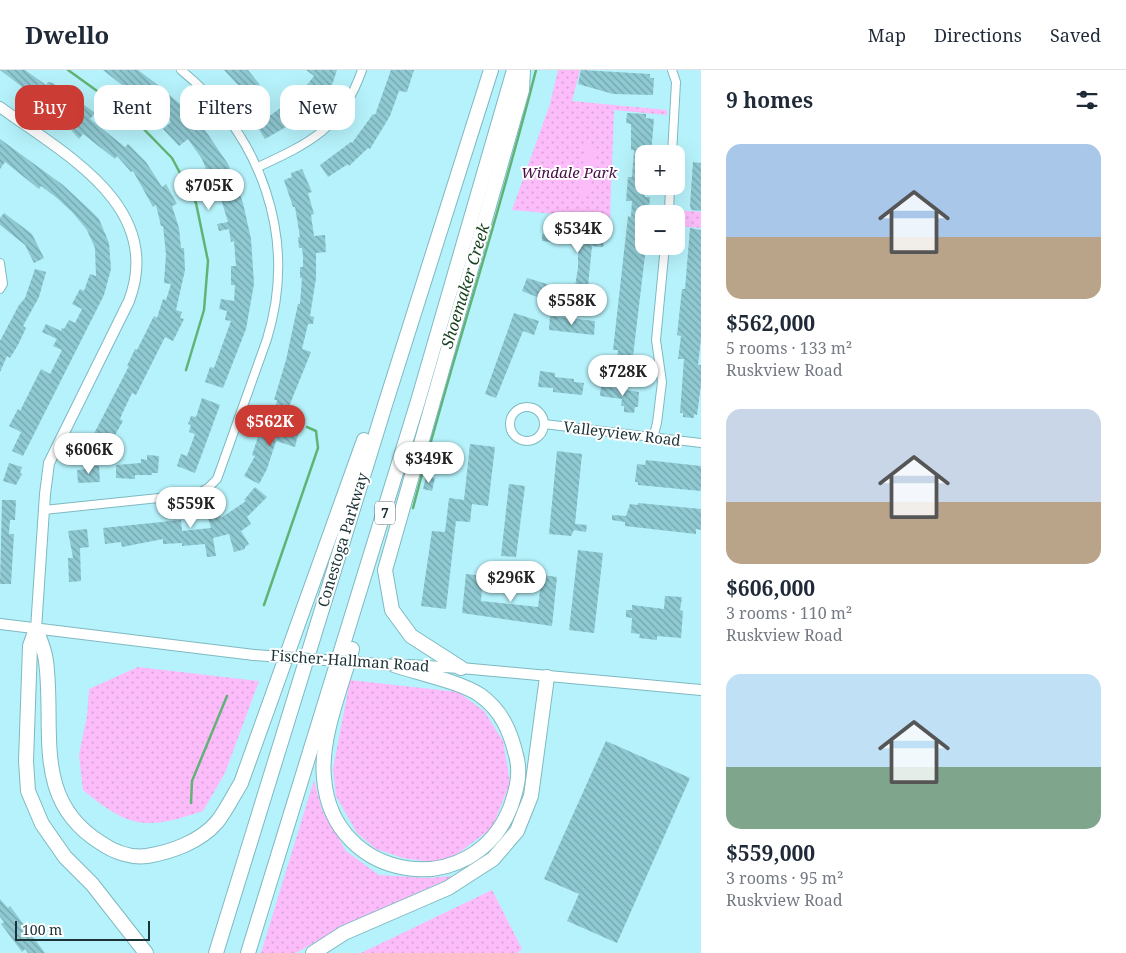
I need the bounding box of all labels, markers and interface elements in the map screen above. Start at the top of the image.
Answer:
text: Dwello [25,18,109,51]
text: Map [868,23,906,47]
text: Directions [934,23,1022,47]
text: Saved [1050,23,1101,47]
chip: Buy [15,85,84,130]
chip: Rent [94,85,170,130]
chip: Filters [180,85,270,130]
chip: New [280,85,355,130]
text: 9 homes [726,86,813,114]
icon: filters [1073,86,1101,114]
map controls [635,145,685,255]
button: + [635,145,685,195]
park label: Windale Park [521,162,617,182]
pin: $705K [174,168,244,211]
text: $705K [185,174,233,196]
icon: home [869,177,959,267]
button: − [635,205,685,255]
pin: $534K [543,212,613,254]
text: $534K [554,217,602,239]
water label: Shoemaker Creek [436,220,495,351]
pin: $558K [537,284,607,326]
text: $558K [548,289,596,311]
text: $562,000 [726,309,815,337]
text: 5 rooms · 133 m² [726,337,852,359]
pin: $728K [588,354,658,397]
text: Ruskview Road [726,359,843,381]
text: $728K [599,360,647,382]
pin: $562K [235,404,305,447]
text: $562K [246,410,294,432]
street label: Valleyview Road [562,416,682,450]
pin: $606K [54,432,124,475]
text: $606K [65,438,113,460]
pin: $349K [394,442,464,484]
icon: home [869,442,959,532]
text: $349K [405,447,453,469]
street label: Conestoga Parkway [312,470,372,609]
pin: $559K [156,486,226,529]
text: $559K [167,492,215,514]
road number: 7 [375,502,395,524]
pin: $296K [476,560,546,603]
text: $296K [487,566,535,588]
text: $606,000 [726,574,815,602]
text: 3 rooms · 110 m² [726,602,852,624]
text: Ruskview Road [726,624,843,646]
street label: Fischer-Hallman Road [270,644,430,676]
icon: home [869,707,959,797]
text: $559,000 [726,839,815,867]
text: 3 rooms · 95 m² [726,867,843,889]
text: Ruskview Road [726,889,843,911]
scale bar [15,918,150,941]
text: 100 m [22,920,62,939]

